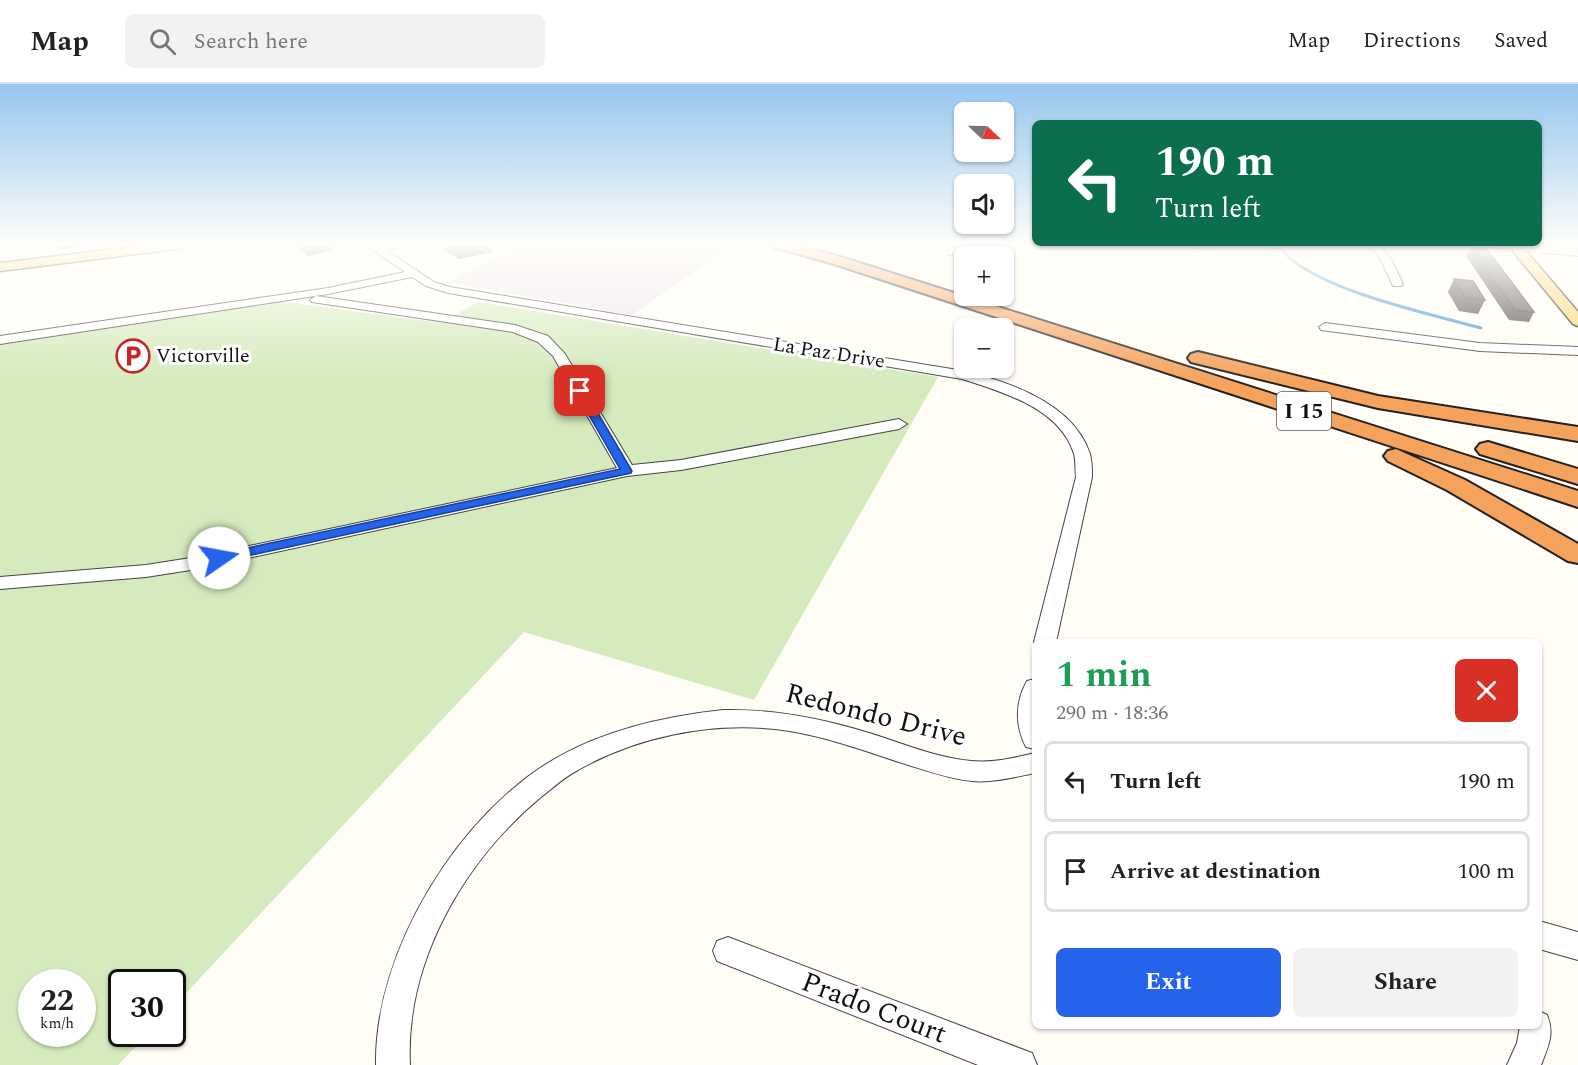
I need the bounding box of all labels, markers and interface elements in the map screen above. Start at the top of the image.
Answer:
search box [125,14,545,68]
text: Map [30,20,89,63]
icon: search [146,25,179,58]
text: Search here [194,25,308,58]
text: Map [1288,25,1330,57]
text: Directions [1363,25,1461,57]
text: Saved [1494,25,1548,57]
north arrow [954,102,1014,162]
map controls [954,102,1014,378]
text: 190 m [1155,131,1274,194]
icon: left [1056,144,1134,222]
button: sound [954,174,1014,234]
text: Turn left [1155,188,1261,230]
button: + [954,246,1014,306]
button: − [954,318,1014,378]
street label: La Paz Drive [771,329,887,377]
parking icon: Victorville [115,338,151,374]
place label: Victorville [156,341,250,371]
pin [554,365,605,416]
icon: arrive [563,374,596,407]
road number: I 15 [1277,392,1331,430]
position arrow [187,526,251,590]
text: 1 min [1056,648,1152,703]
button: close [1455,659,1518,722]
street label: Redondo Drive [781,672,971,758]
text: 290 m · 18:36 [1056,698,1168,728]
icon: left [1059,765,1092,798]
text: Turn left [1110,765,1202,798]
text: 190 m [1458,765,1515,798]
icon: arrive [1059,855,1092,888]
text: Arrive at destination [1110,855,1321,888]
text: 100 m [1458,855,1515,888]
button: Exit [1056,948,1281,1017]
button: Share [1293,948,1518,1017]
street label: Prado Court [795,961,953,1055]
speed limit sign: 30 [108,969,186,1047]
text: 22 [40,978,74,1024]
text: km/h [40,1012,74,1035]

